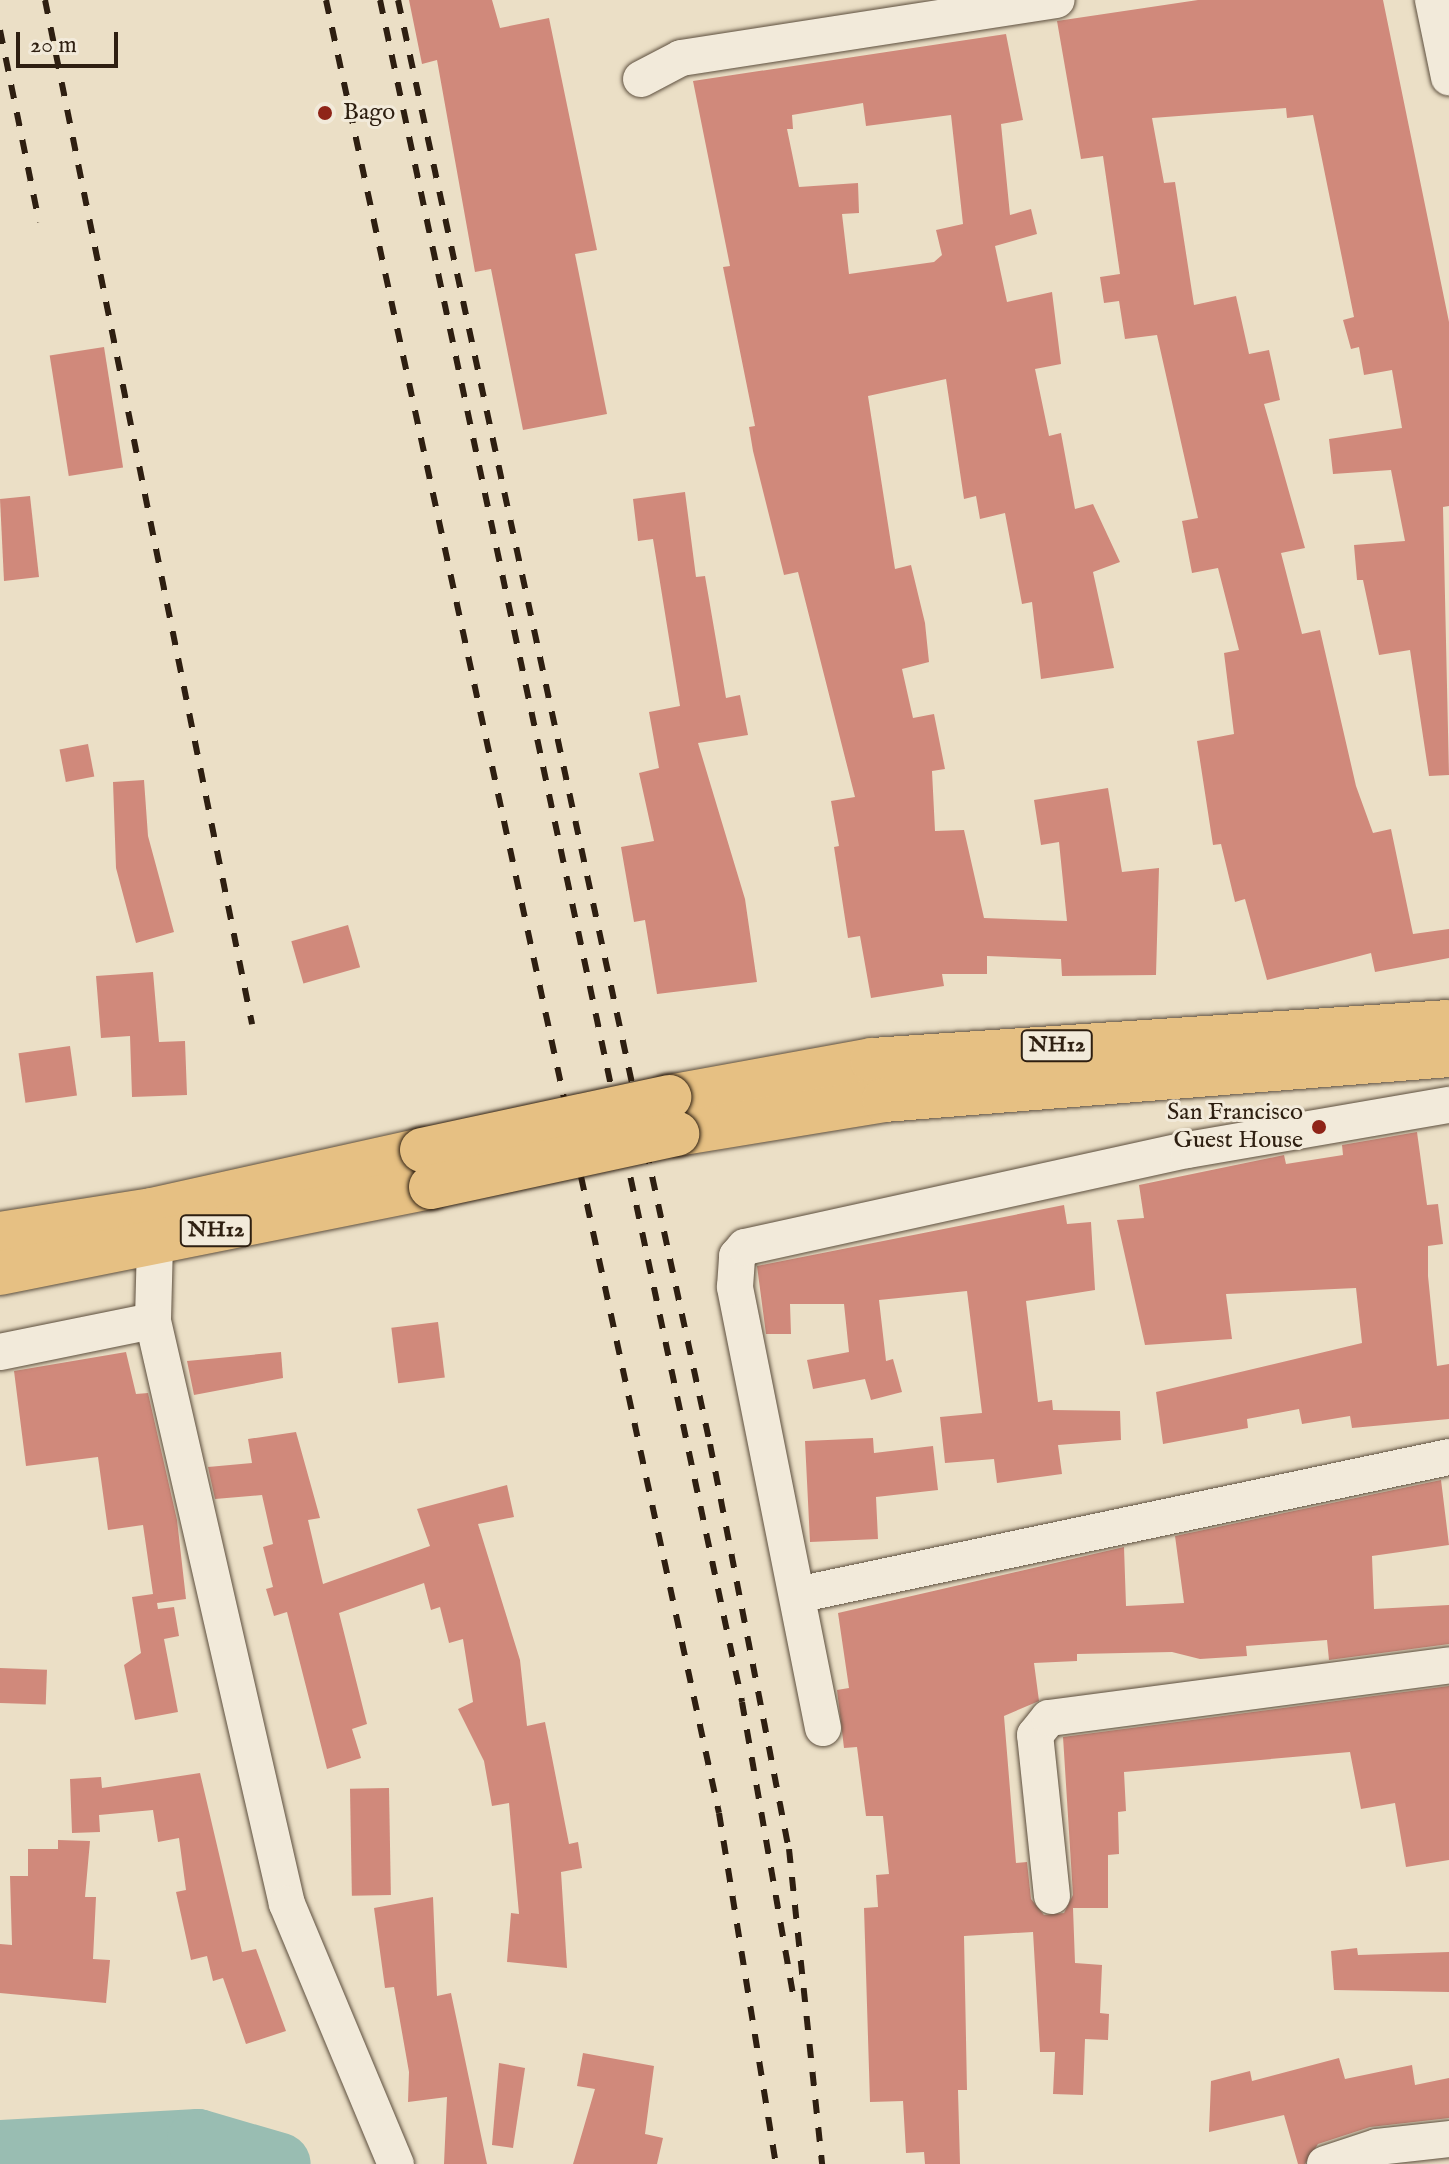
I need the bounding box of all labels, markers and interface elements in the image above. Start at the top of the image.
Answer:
scale bar [20,16,122,66]
text: 20 m [30,30,77,61]
place label: Bago [343,99,395,127]
marker: Bago [314,102,336,124]
road number: NH12 [1019,1028,1095,1064]
place label: San Francisco Guest House [1167,1099,1303,1155]
marker: San Francisco Guest House [1310,1118,1328,1136]
road number: NH12 [178,1213,254,1249]

